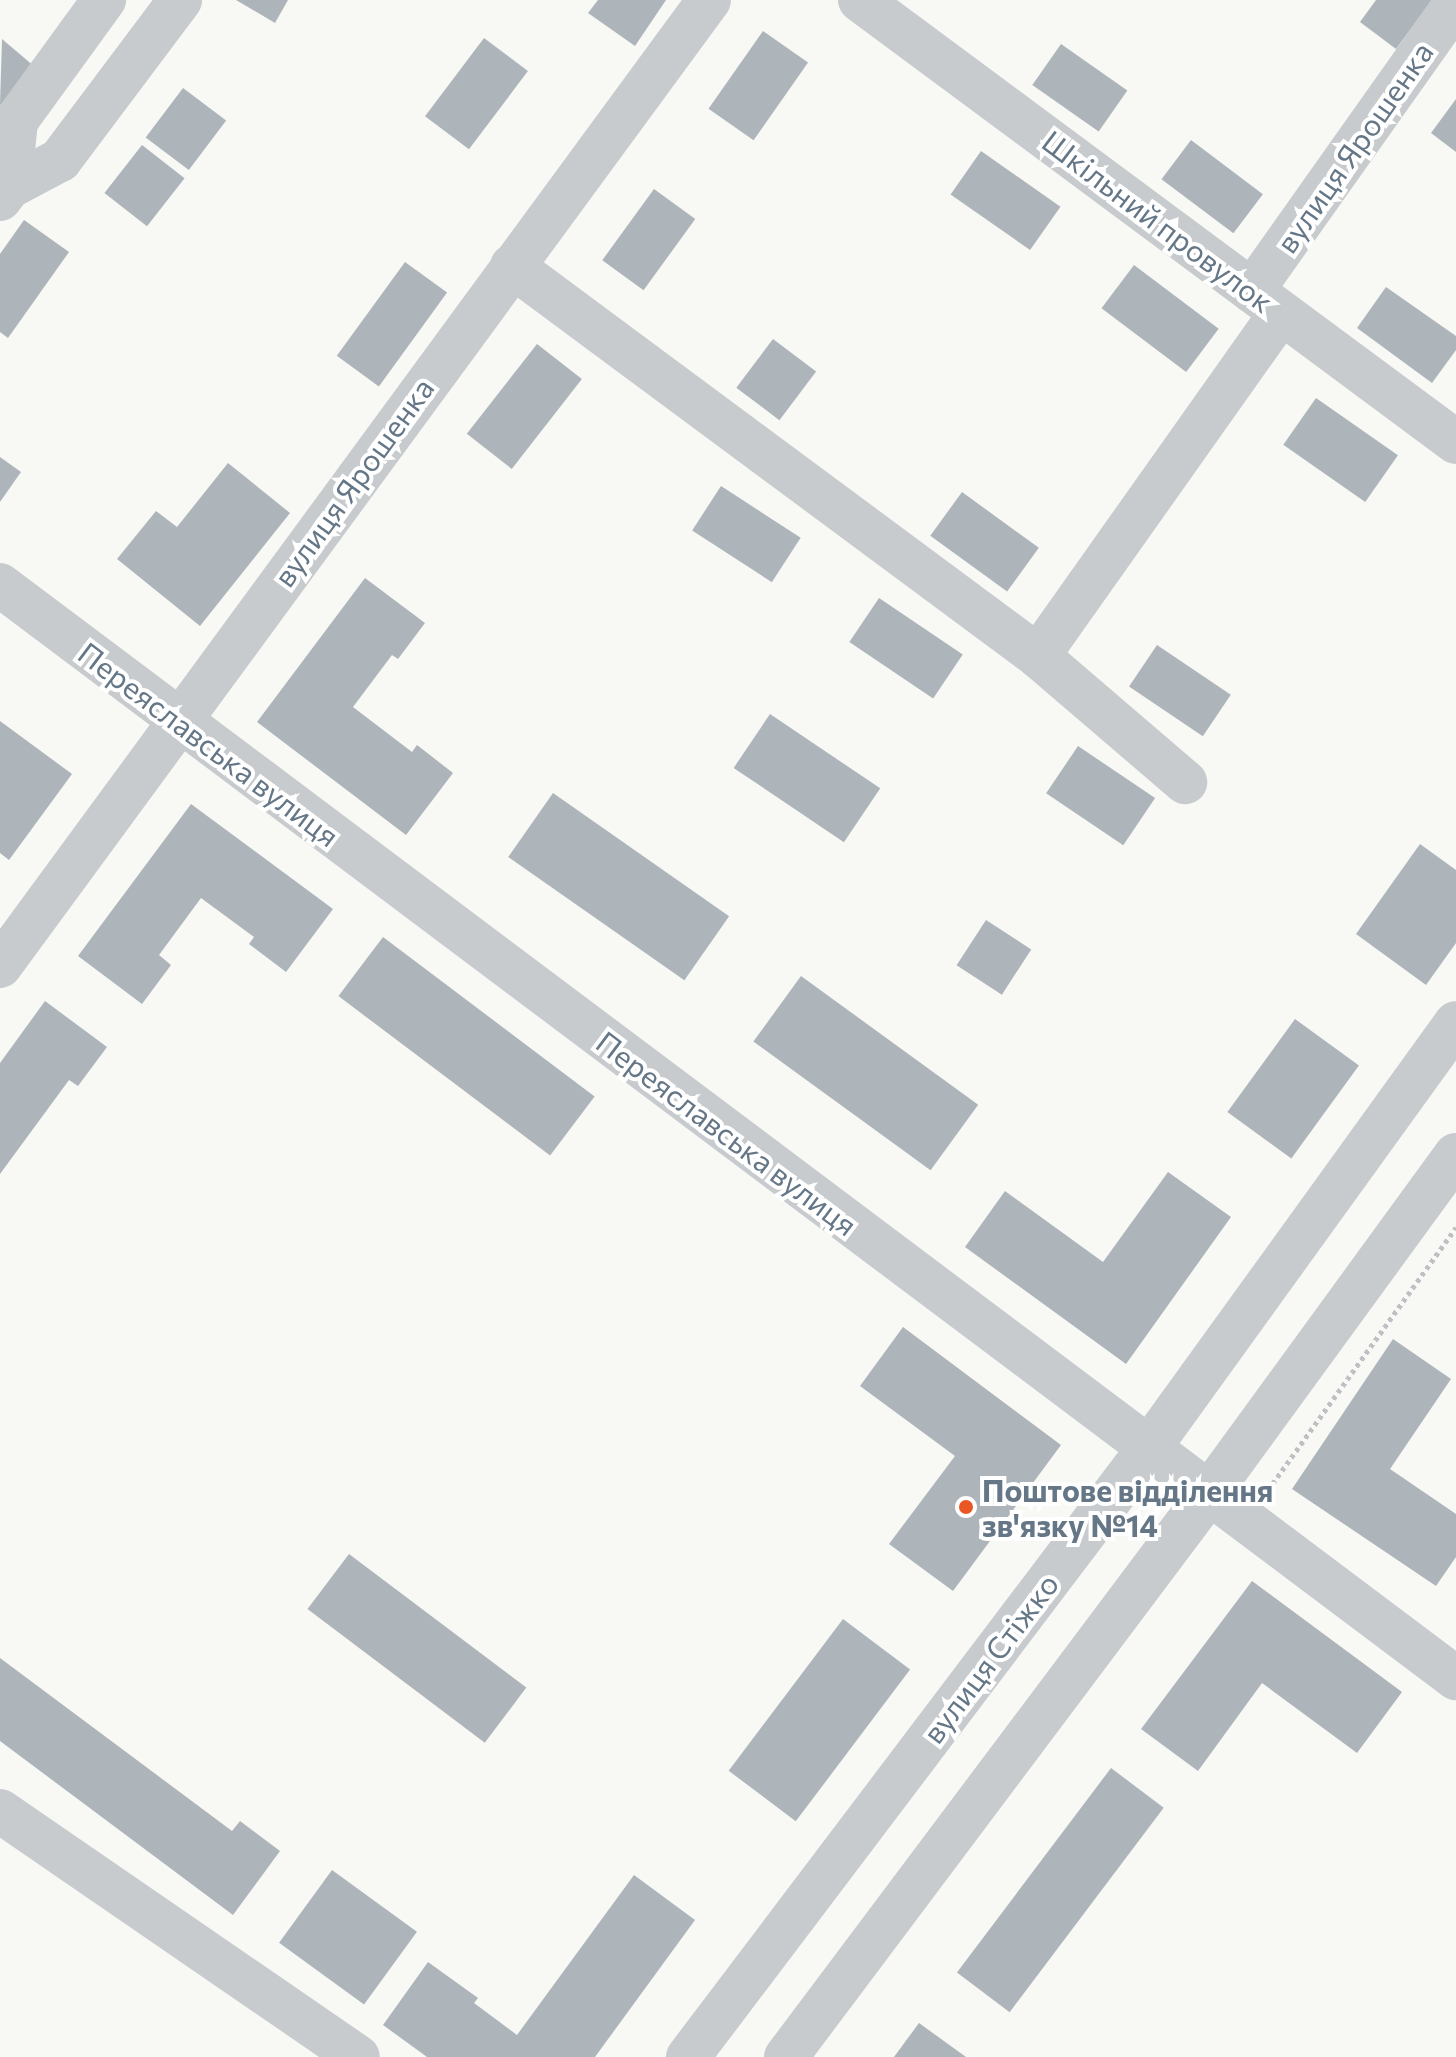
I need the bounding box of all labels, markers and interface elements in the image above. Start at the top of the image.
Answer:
street label: вулиця Ярошенка [1268,35,1440,259]
street label: Шкільний провулок [1036,123,1280,319]
street label: вулиця Ярошенка [265,371,441,593]
street label: Переяславська вулиця [72,634,346,854]
street label: Переяславська вулиця [590,1023,864,1243]
place label: Поштове відділення зв'язку №14 [982,1472,1273,1542]
marker: Поштове відділення зв'язку №14 [957,1498,975,1516]
street label: вулиця Стіжко [915,1566,1065,1750]

